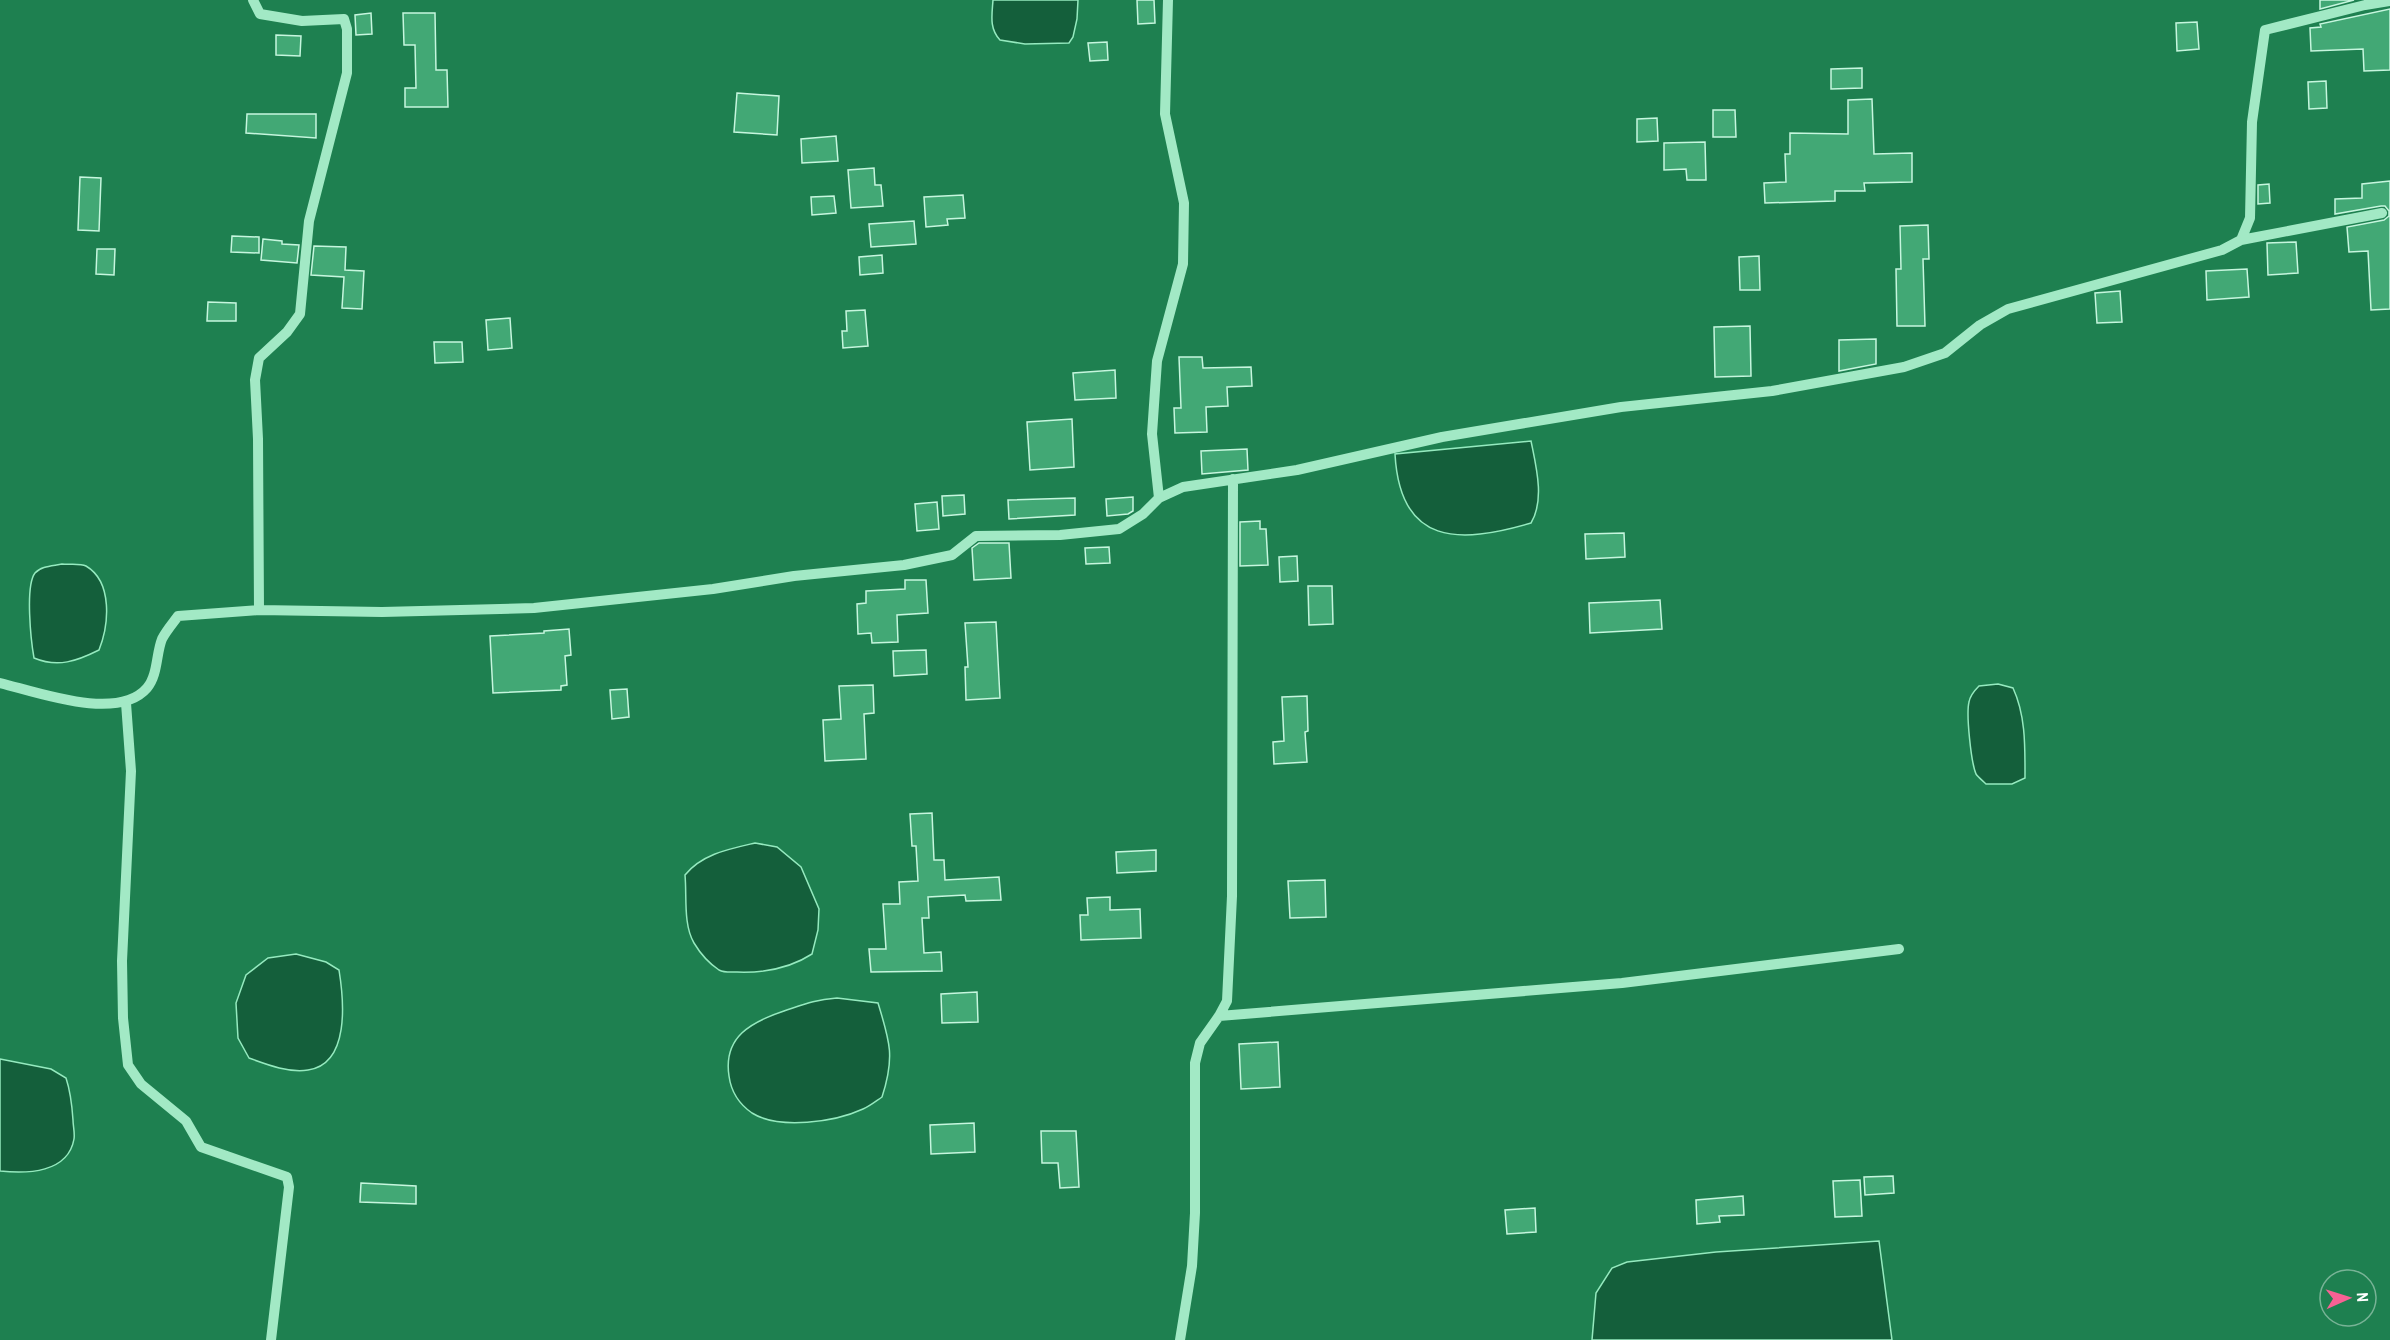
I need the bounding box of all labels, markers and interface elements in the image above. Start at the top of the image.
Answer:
north arrow [2318,1268,2378,1328]
text: N [2352,1292,2374,1303]

